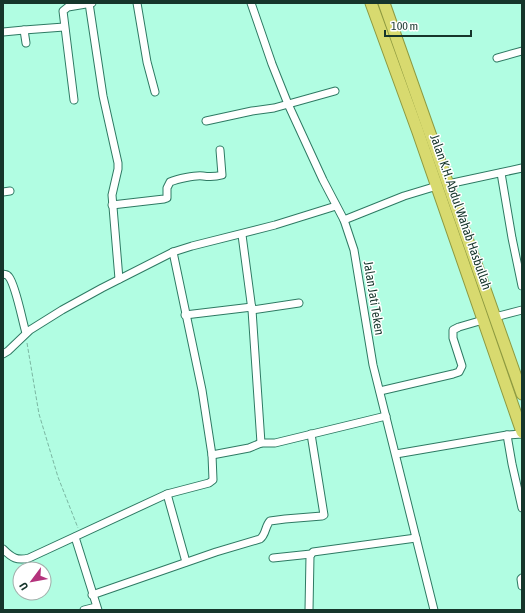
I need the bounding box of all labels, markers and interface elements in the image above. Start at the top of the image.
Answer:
scale bar [385,12,471,38]
text: 100 m [391,19,418,33]
street label: Jalan K.H. Abdul Wahab Hasbullah [427,132,495,292]
street label: Jalan Jati Teken [361,260,387,336]
north arrow [12,561,52,601]
text: U [17,580,30,592]

